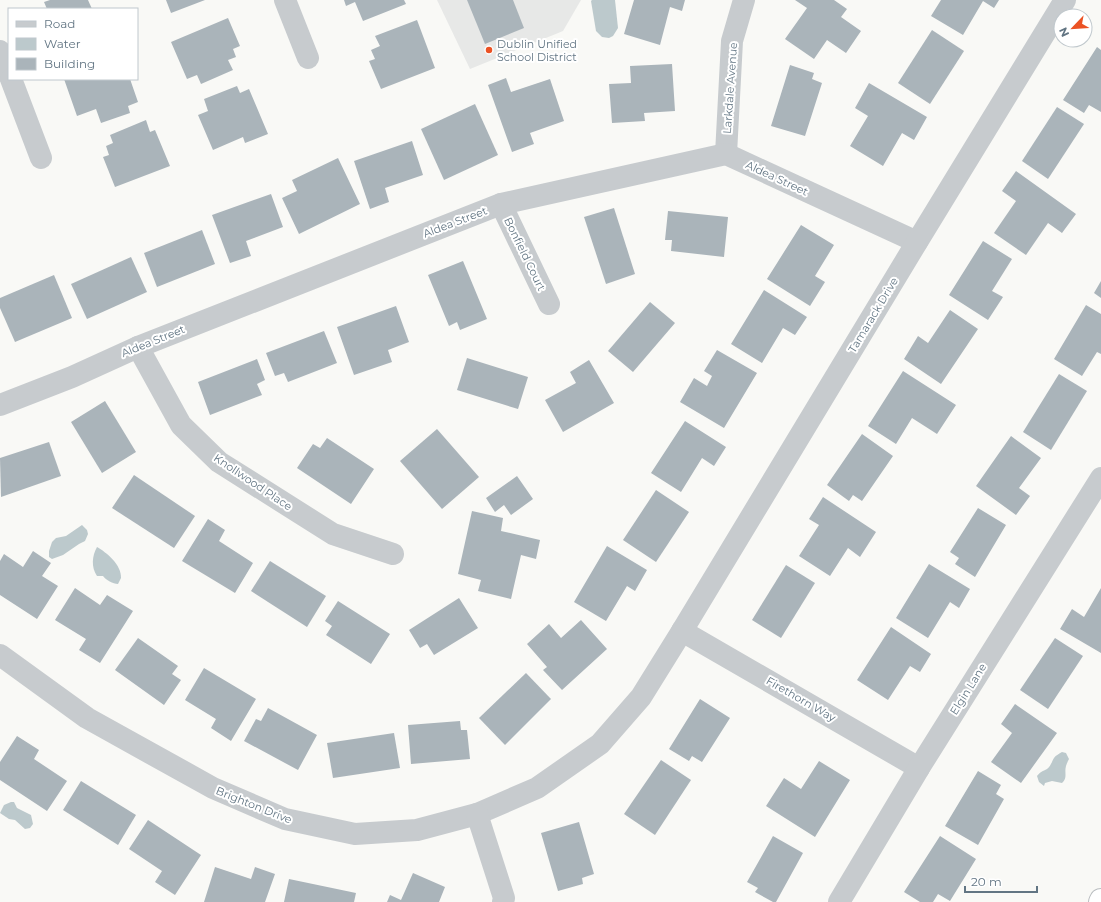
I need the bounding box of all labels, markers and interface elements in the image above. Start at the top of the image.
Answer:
legend [8,8,138,80]
north arrow [1053,8,1093,48]
text: Road [44,16,75,31]
text: N [1056,25,1072,39]
text: Water [44,36,81,51]
place label: Dublin Unified School District [497,37,577,64]
street label: Larkdale Avenue [720,41,740,134]
marker: Dublin Unified School District [484,45,494,55]
text: Building [44,56,95,71]
street label: Aldea Street [743,157,811,199]
street label: Aldea Street [421,203,489,241]
street label: Bonfield Court [501,215,549,294]
street label: Tamarack Drive [845,274,901,355]
street label: Aldea Street [119,322,187,360]
street label: Knollwood Place [211,451,295,514]
street label: Elgin Lane [947,660,990,717]
street label: Firethorn Way [764,673,838,725]
street label: Brighton Drive [214,783,294,827]
scale bar [965,868,1037,894]
text: 20 m [971,874,1002,889]

